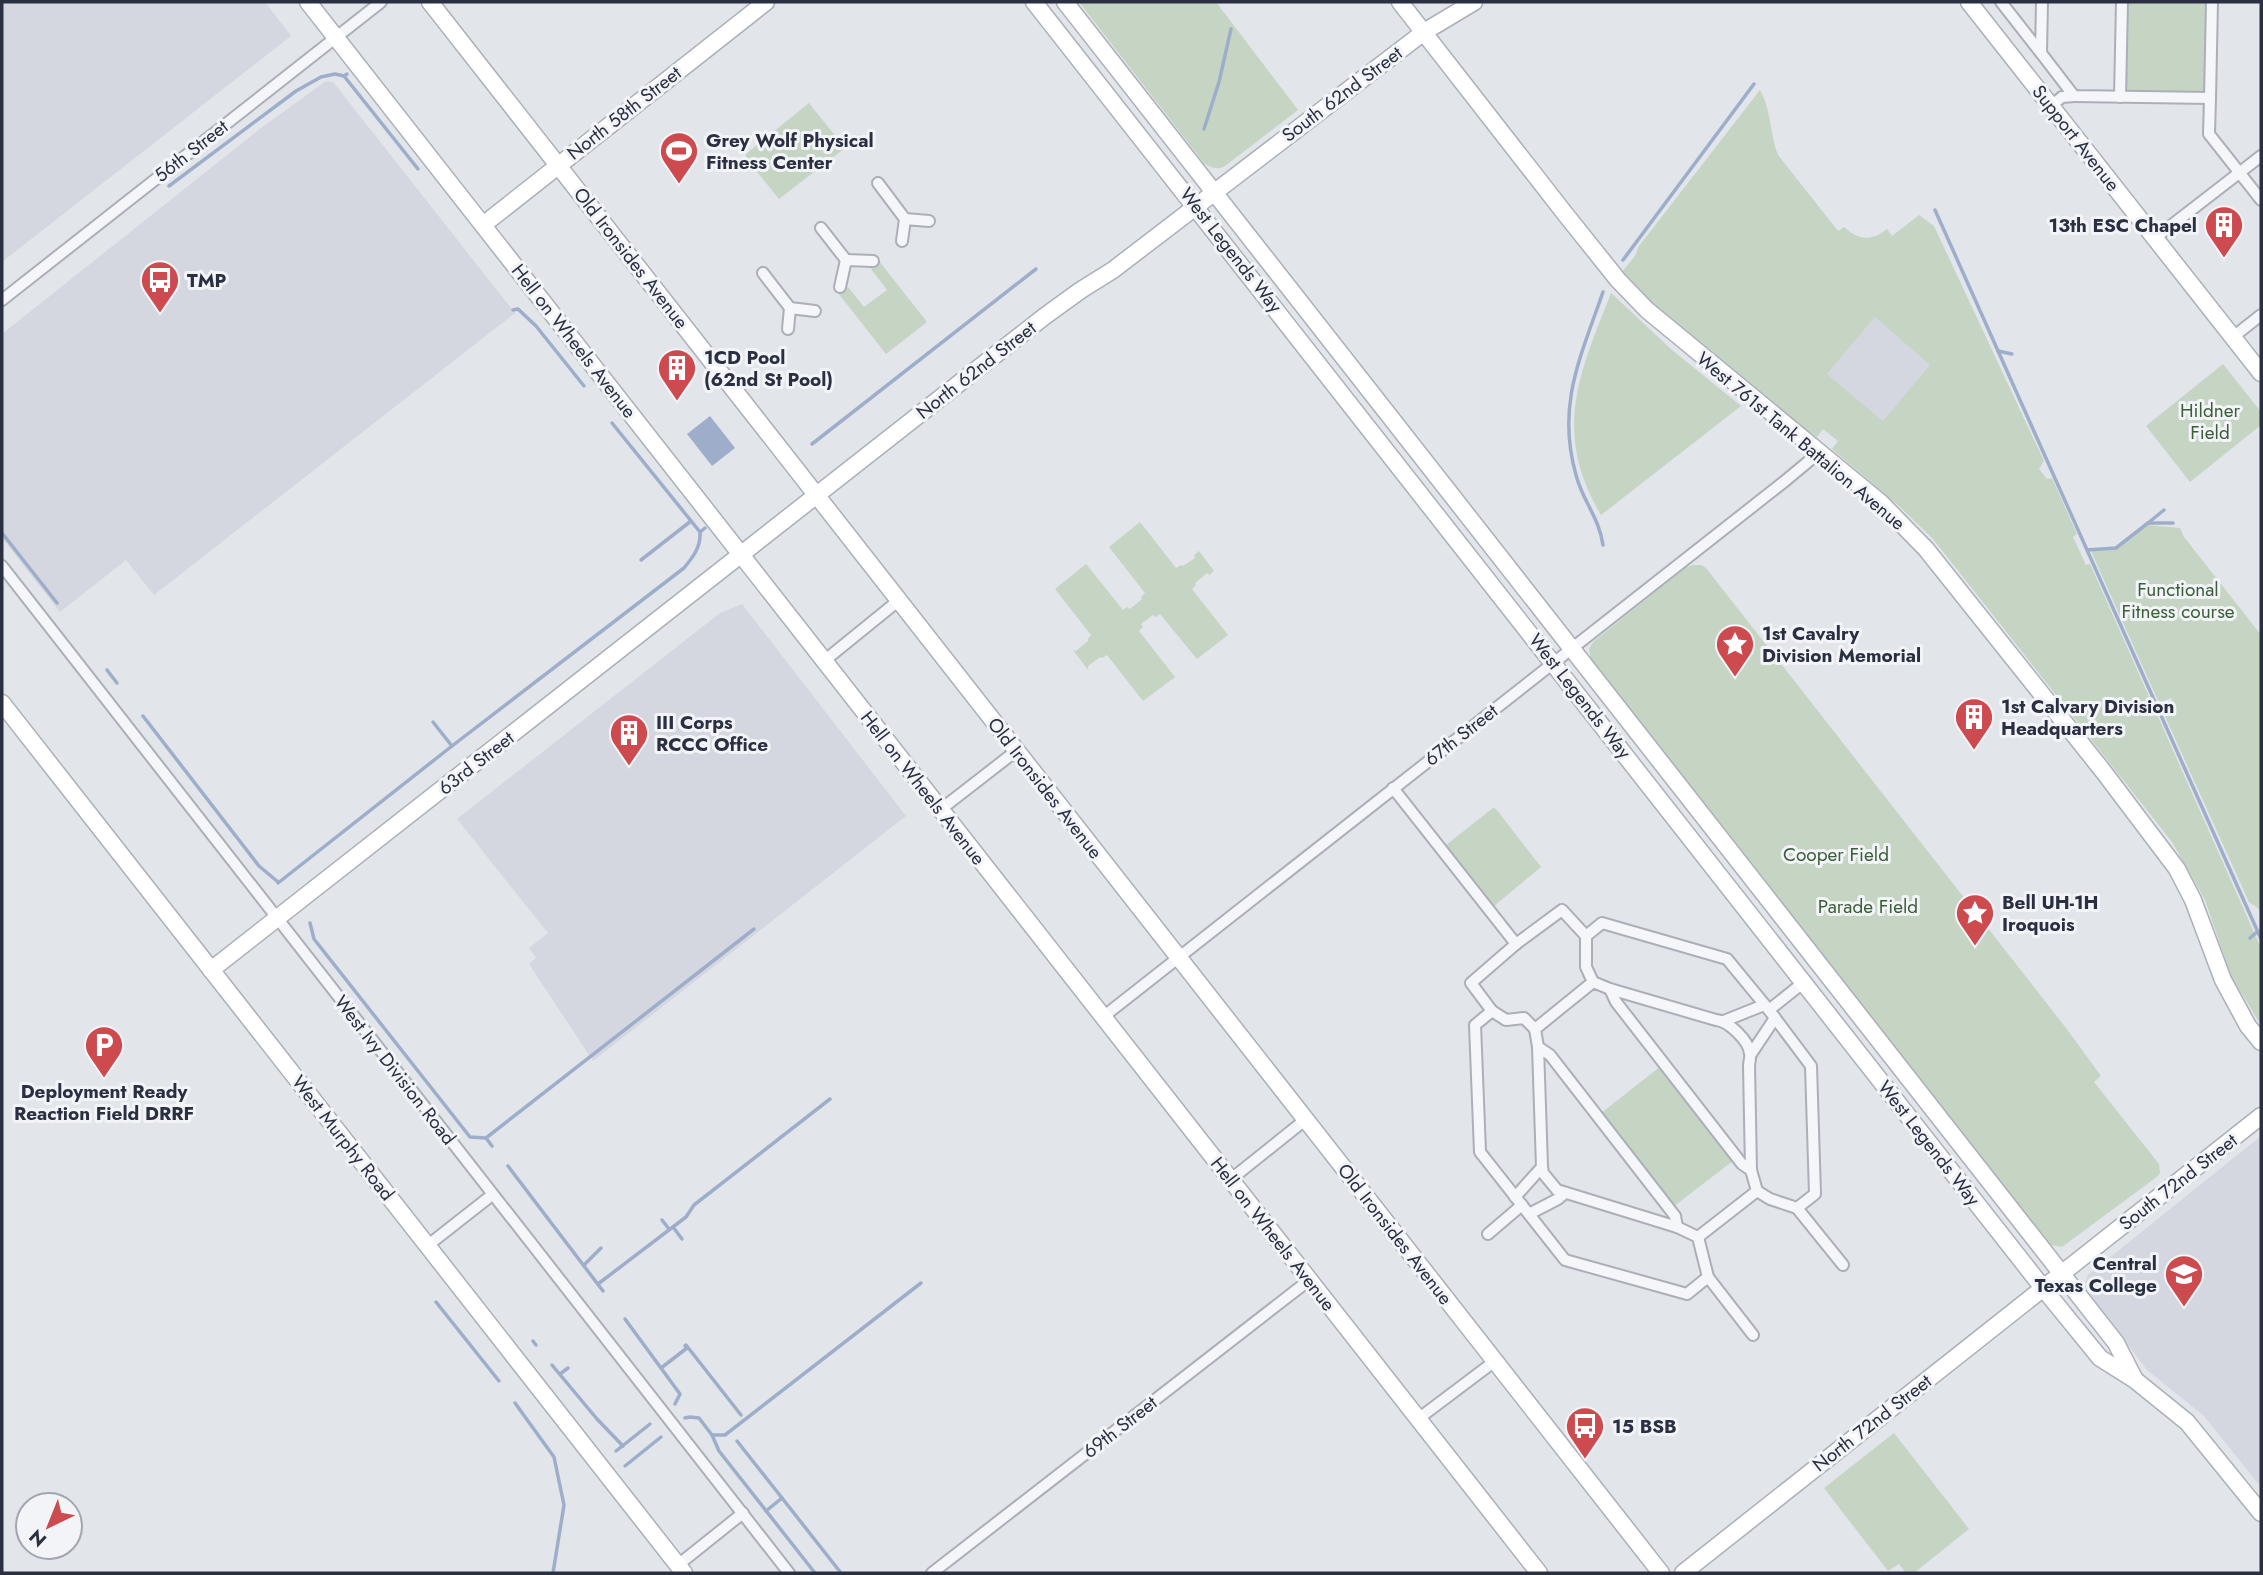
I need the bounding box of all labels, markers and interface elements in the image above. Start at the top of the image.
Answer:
street label: South 62nd Street [1276,39,1408,148]
street label: North 58th Street [561,59,687,166]
street label: Support Avenue [2026,79,2126,197]
street label: 56th Street [148,113,234,188]
place label: Grey Wolf Physical Fitness Center [706,127,874,176]
sports icon: Grey Wolf Physical Fitness Center [658,130,700,185]
street label: Old Ironsides Avenue [567,182,695,335]
street label: West Legends Way [1173,182,1289,319]
building icon: 13th ESC Chapel [2203,204,2245,259]
place label: 13th ESC Chapel [2049,212,2197,239]
street label: Hell on Wheels Avenue [505,258,643,424]
bus stop icon: TMP [139,259,181,314]
place label: TMP [187,267,227,294]
street label: North 62nd Street [910,314,1042,425]
place label: 1CD Pool (62nd St Pool) [704,344,833,393]
street label: West 761st Tank Battalion Avenue [1691,345,1911,537]
building icon: 1CD Pool (62nd St Pool) [656,347,698,402]
park label: Hildner Field [2180,397,2240,446]
park label: Functional Fitness course [2121,576,2235,625]
place label: 1st Cavalry Division Memorial [1762,620,1921,669]
place icon: 1st Cavalry Division Memorial [1714,623,1756,678]
street label: West Legends Way [1522,628,1638,765]
place label: 1st Calvary Division Headquarters [2001,693,2174,742]
building icon: 1st Calvary Division Headquarters [1953,696,1995,751]
street label: 67th Street [1419,697,1504,772]
street label: Hell on Wheels Avenue [854,705,992,871]
place label: III Corps RCCC Office [656,709,768,758]
building icon: III Corps RCCC Office [608,712,650,767]
street label: Old Ironsides Avenue [981,712,1109,865]
street label: 63rd Street [432,724,520,801]
park label: Cooper Field [1783,841,1889,868]
place label: Bell UH-1H Iroquois [2002,889,2099,938]
place icon: Bell UH-1H Iroquois [1954,892,1996,947]
park label: Parade Field [1818,893,1918,920]
street label: West Ivy Division Road [328,989,462,1151]
parking icon: Deployment Ready Reaction Field DRRF [83,1024,125,1079]
street label: West Murphy Road [285,1070,401,1206]
street label: West Legends Way [1871,1075,1987,1212]
place label: Deployment Ready Reaction Field DRRF [14,1078,194,1127]
street label: South 72nd Street [2113,1127,2243,1237]
street label: Hell on Wheels Avenue [1204,1151,1342,1317]
street label: Old Ironsides Avenue [1331,1158,1459,1311]
place label: Central Texas College [2035,1250,2157,1299]
school or university icon: Central Texas College [2163,1253,2205,1308]
street label: North 72nd Street [1807,1368,1938,1478]
street label: 69th Street [1077,1389,1163,1465]
bus stop icon: 15 BSB [1564,1405,1606,1460]
place label: 15 BSB [1612,1413,1677,1440]
north arrow [14,1491,84,1561]
text: N [23,1523,52,1553]

